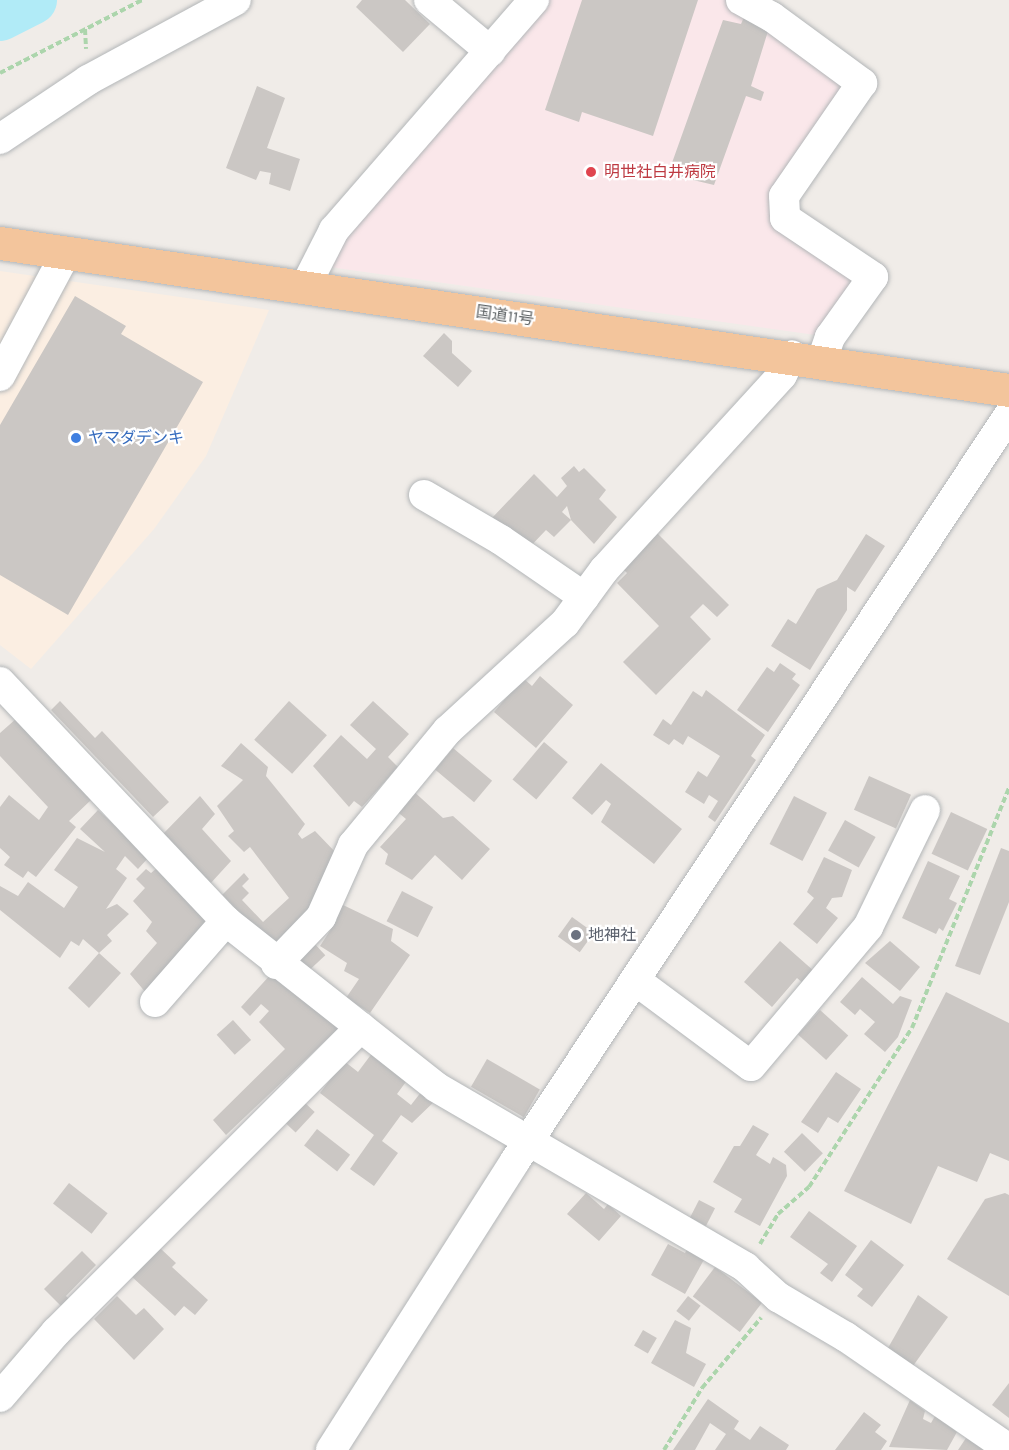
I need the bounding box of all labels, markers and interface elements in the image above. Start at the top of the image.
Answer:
place label: 明世社白井病院 [604,162,716,182]
marker: 明世社白井病院 [582,163,600,181]
street label: 国道11号 [475,302,535,330]
place label: ヤマダデンキ [88,428,184,448]
marker: ヤマダデンキ [69,431,83,445]
place label: 地神社 [588,925,636,945]
marker: 地神社 [569,928,583,942]

